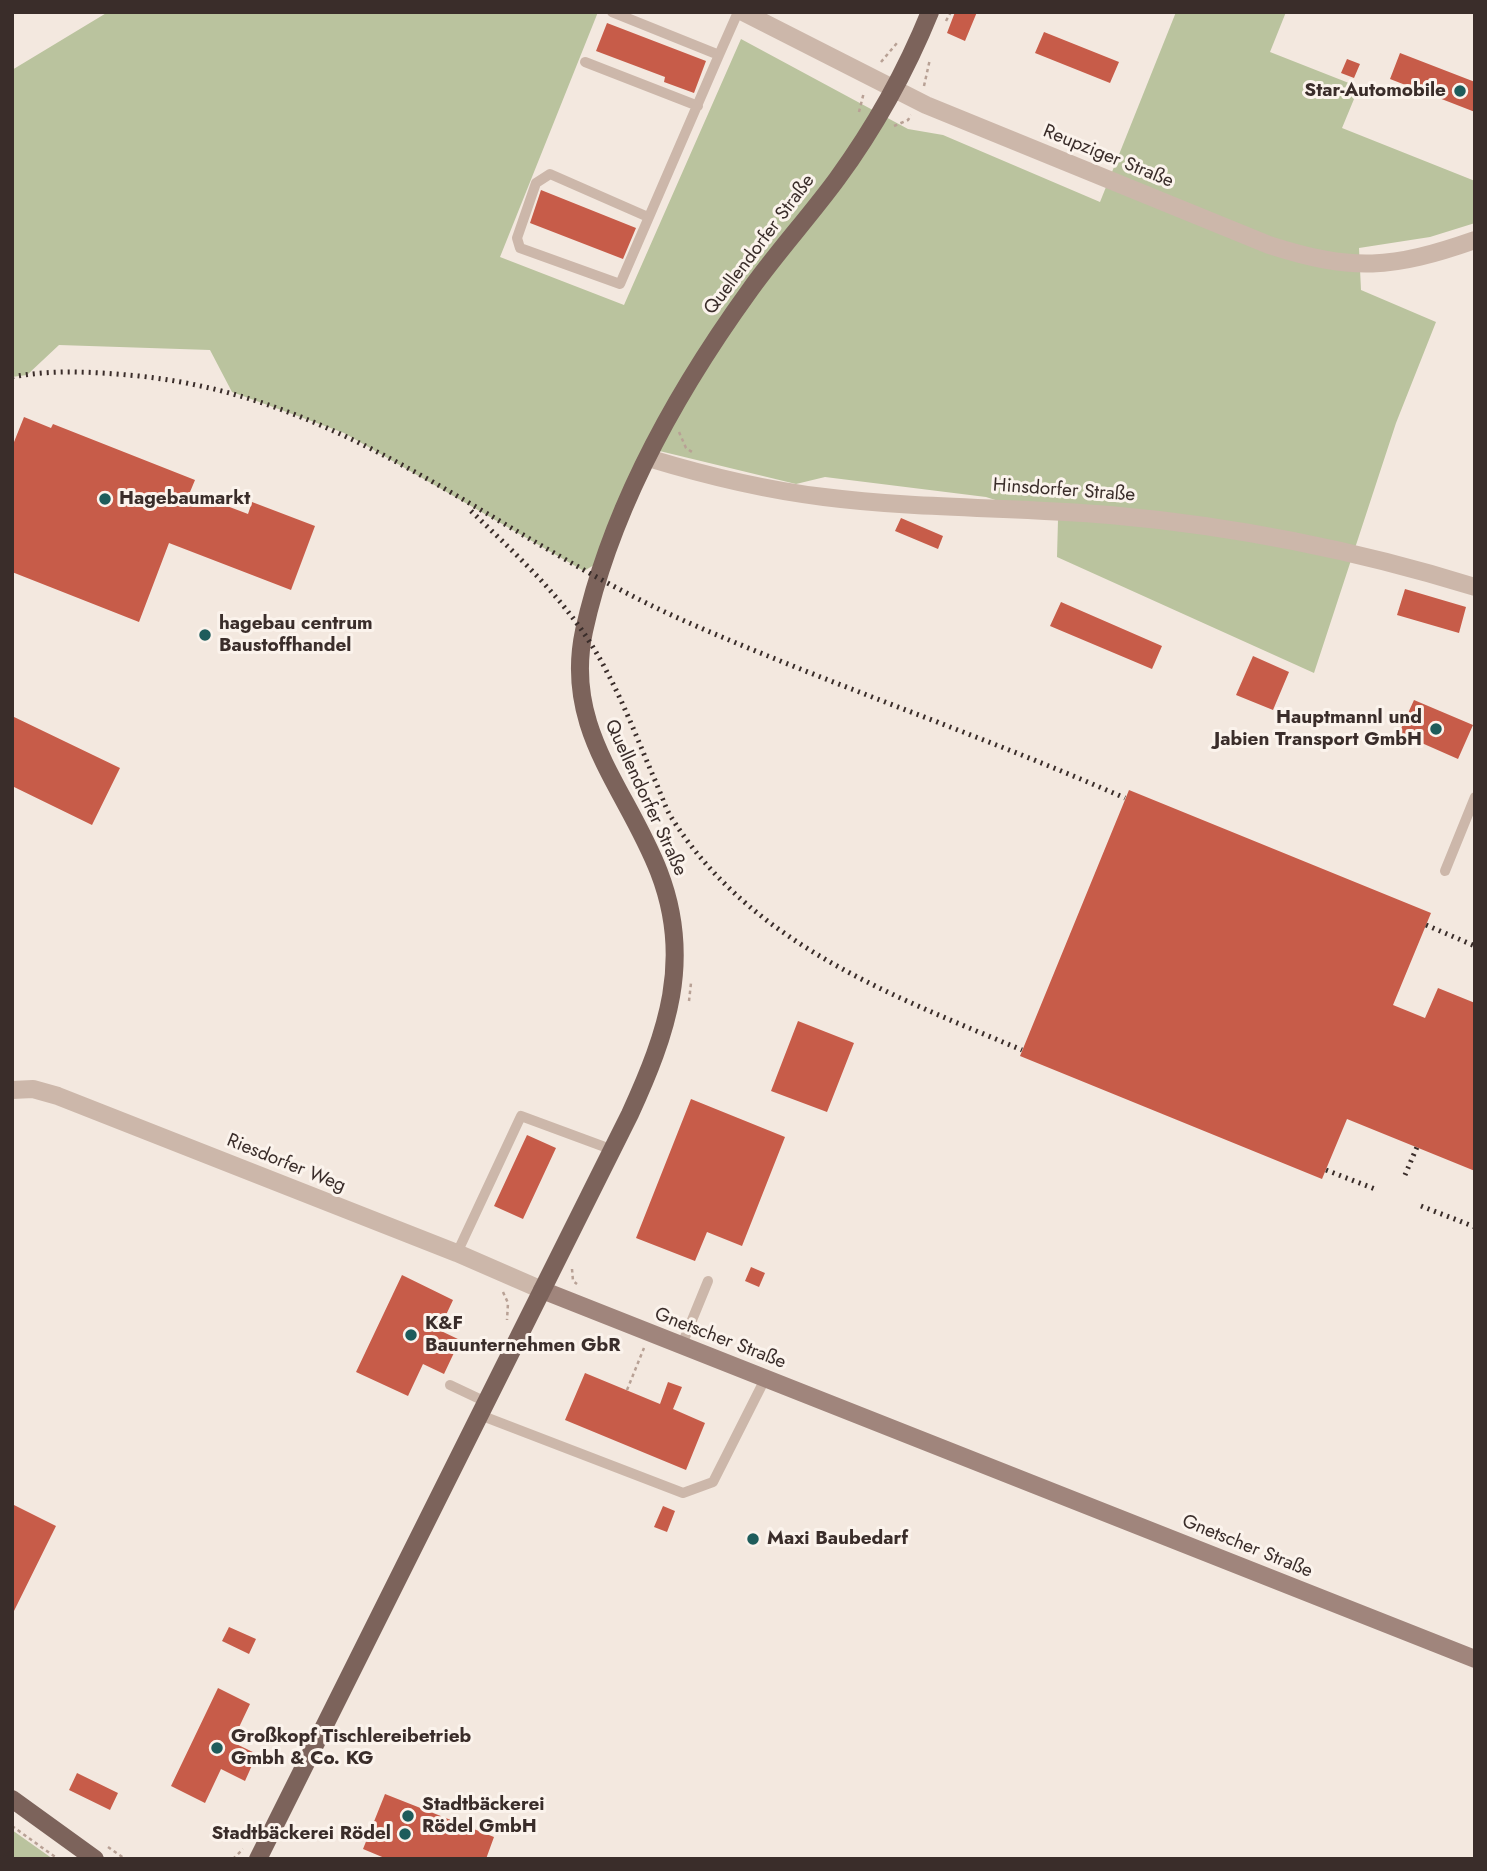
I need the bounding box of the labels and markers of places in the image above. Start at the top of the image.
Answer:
place label: Star-Automobile [1304,80,1446,102]
marker: Star-Automobile [1452,83,1468,99]
place label: Hagebaumarkt [119,488,250,510]
marker: Hagebaumarkt [97,491,113,507]
place label: hagebau centrum Baustoffhandel [219,613,373,657]
marker: hagebau centrum Baustoffhandel [197,627,213,643]
place label: Hauptmannl und Jabien Transport GmbH [1214,707,1422,751]
marker: Hauptmannl und Jabien Transport GmbH [1428,721,1444,737]
place label: K&F Bauunternehmen GbR [425,1313,621,1357]
marker: K&F Bauunternehmen GbR [403,1327,419,1343]
place label: Maxi Baubedarf [767,1528,908,1550]
marker: Maxi Baubedarf [745,1531,761,1547]
place label: Großkopf Tischlereibetrieb Gmbh & Co. KG [231,1726,471,1770]
marker: Großkopf Tischlereibetrieb Gmbh & Co. KG [209,1740,225,1756]
place label: Stadtbäckerei Rödel GmbH [422,1794,545,1838]
marker: Stadtbäckerei Rödel GmbH [400,1808,416,1824]
place label: Stadtbäckerei Rödel [211,1823,391,1845]
marker: Stadtbäckerei Rödel [397,1826,413,1842]

